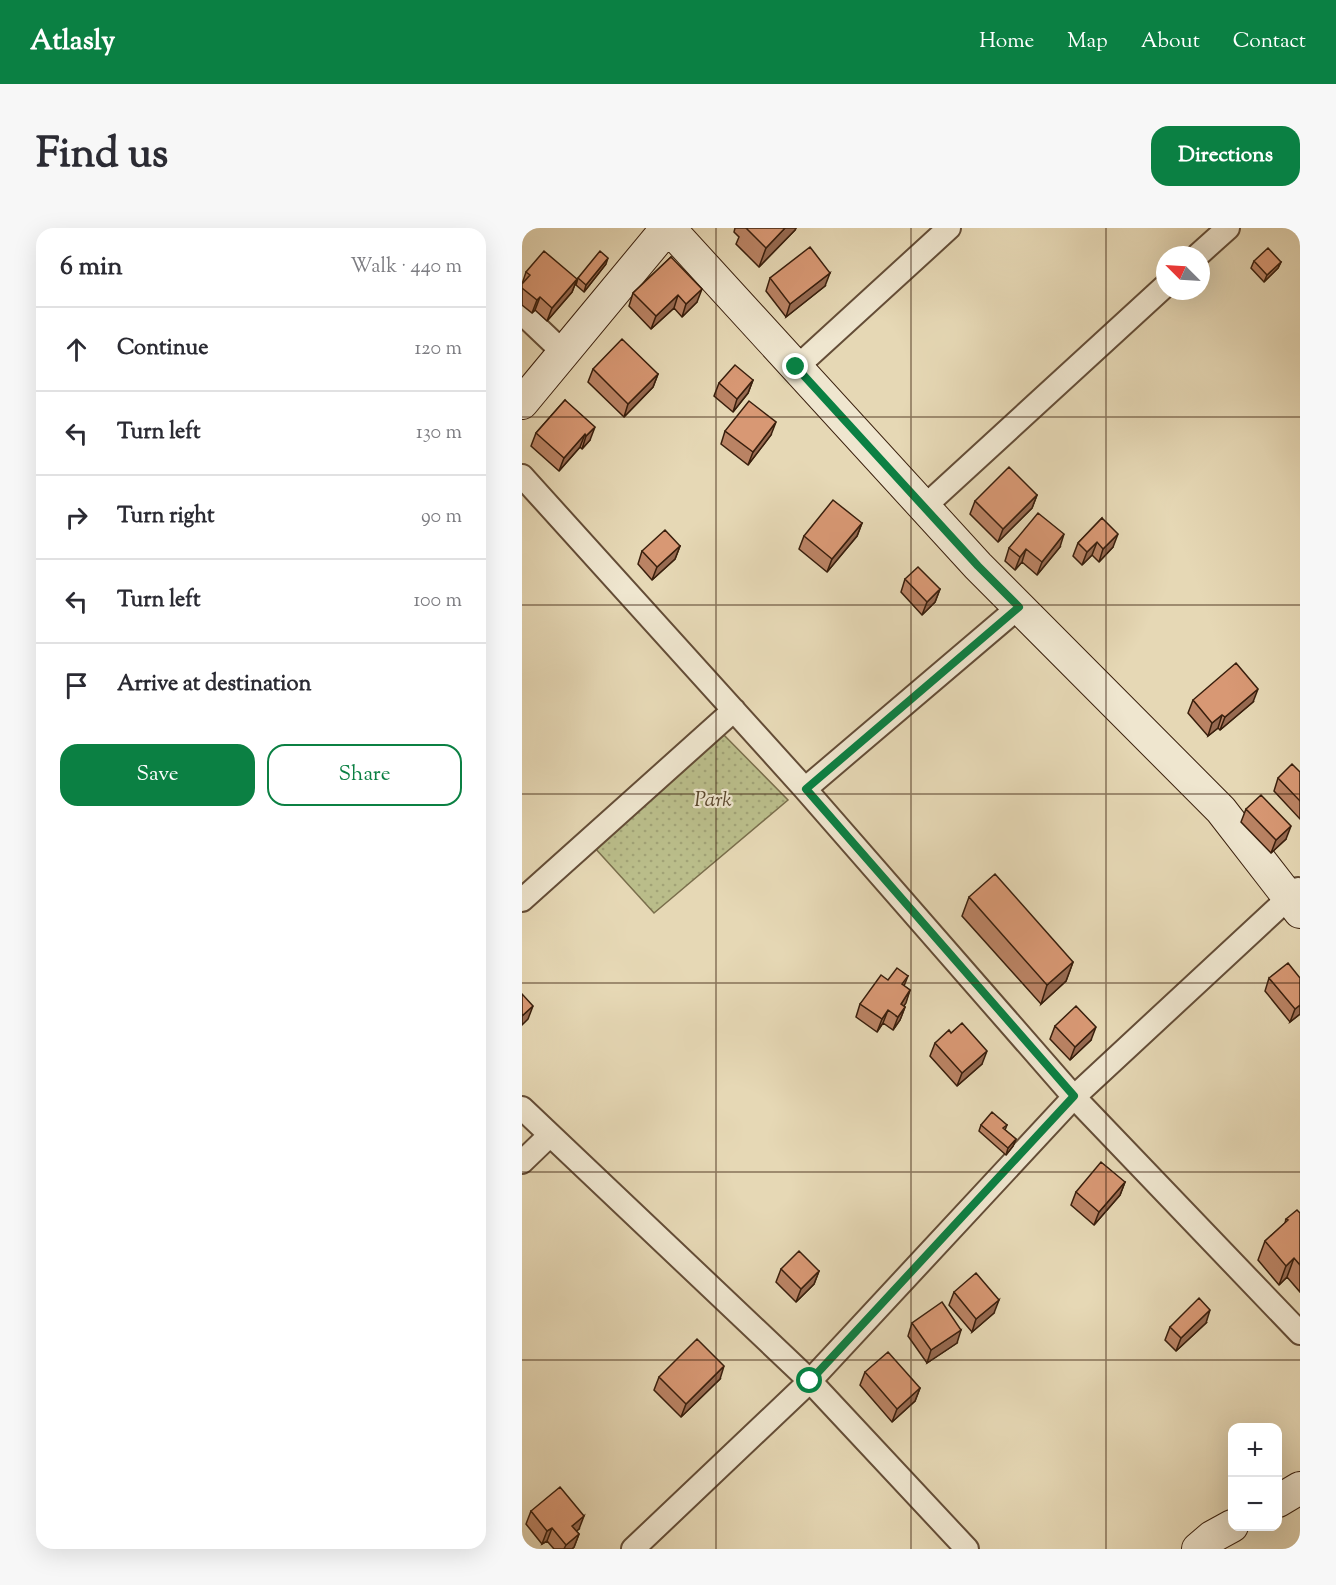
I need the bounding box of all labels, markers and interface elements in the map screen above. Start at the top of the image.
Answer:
text: Atlasly [30,22,115,62]
text: Home [979,27,1034,57]
text: Map [1067,27,1108,57]
text: About [1141,27,1200,57]
text: Contact [1233,27,1306,57]
text: Find us [36,126,168,186]
button: Directions [1151,126,1300,186]
north arrow [1156,246,1210,300]
text: 6 min [60,249,123,286]
text: Walk · 440 m [350,253,462,282]
icon: ahead [60,333,93,366]
text: Continue [117,333,208,365]
text: 120 m [414,335,462,364]
route end [782,353,808,379]
icon: left [60,417,93,450]
text: Turn left [117,417,200,449]
text: 130 m [416,419,462,448]
icon: right [60,501,93,534]
text: Turn right [117,501,214,533]
text: 90 m [421,503,462,532]
icon: left [60,585,93,618]
text: Turn left [117,585,200,617]
text: 100 m [413,587,462,616]
icon: arrive [60,669,93,702]
text: Arrive at destination [117,669,312,701]
button: Save [60,744,255,806]
button: Share [267,744,462,806]
park label: Park [694,786,732,816]
route start [796,1367,822,1393]
map controls [1228,1423,1282,1531]
button: + [1228,1423,1282,1477]
button: − [1228,1477,1282,1531]

